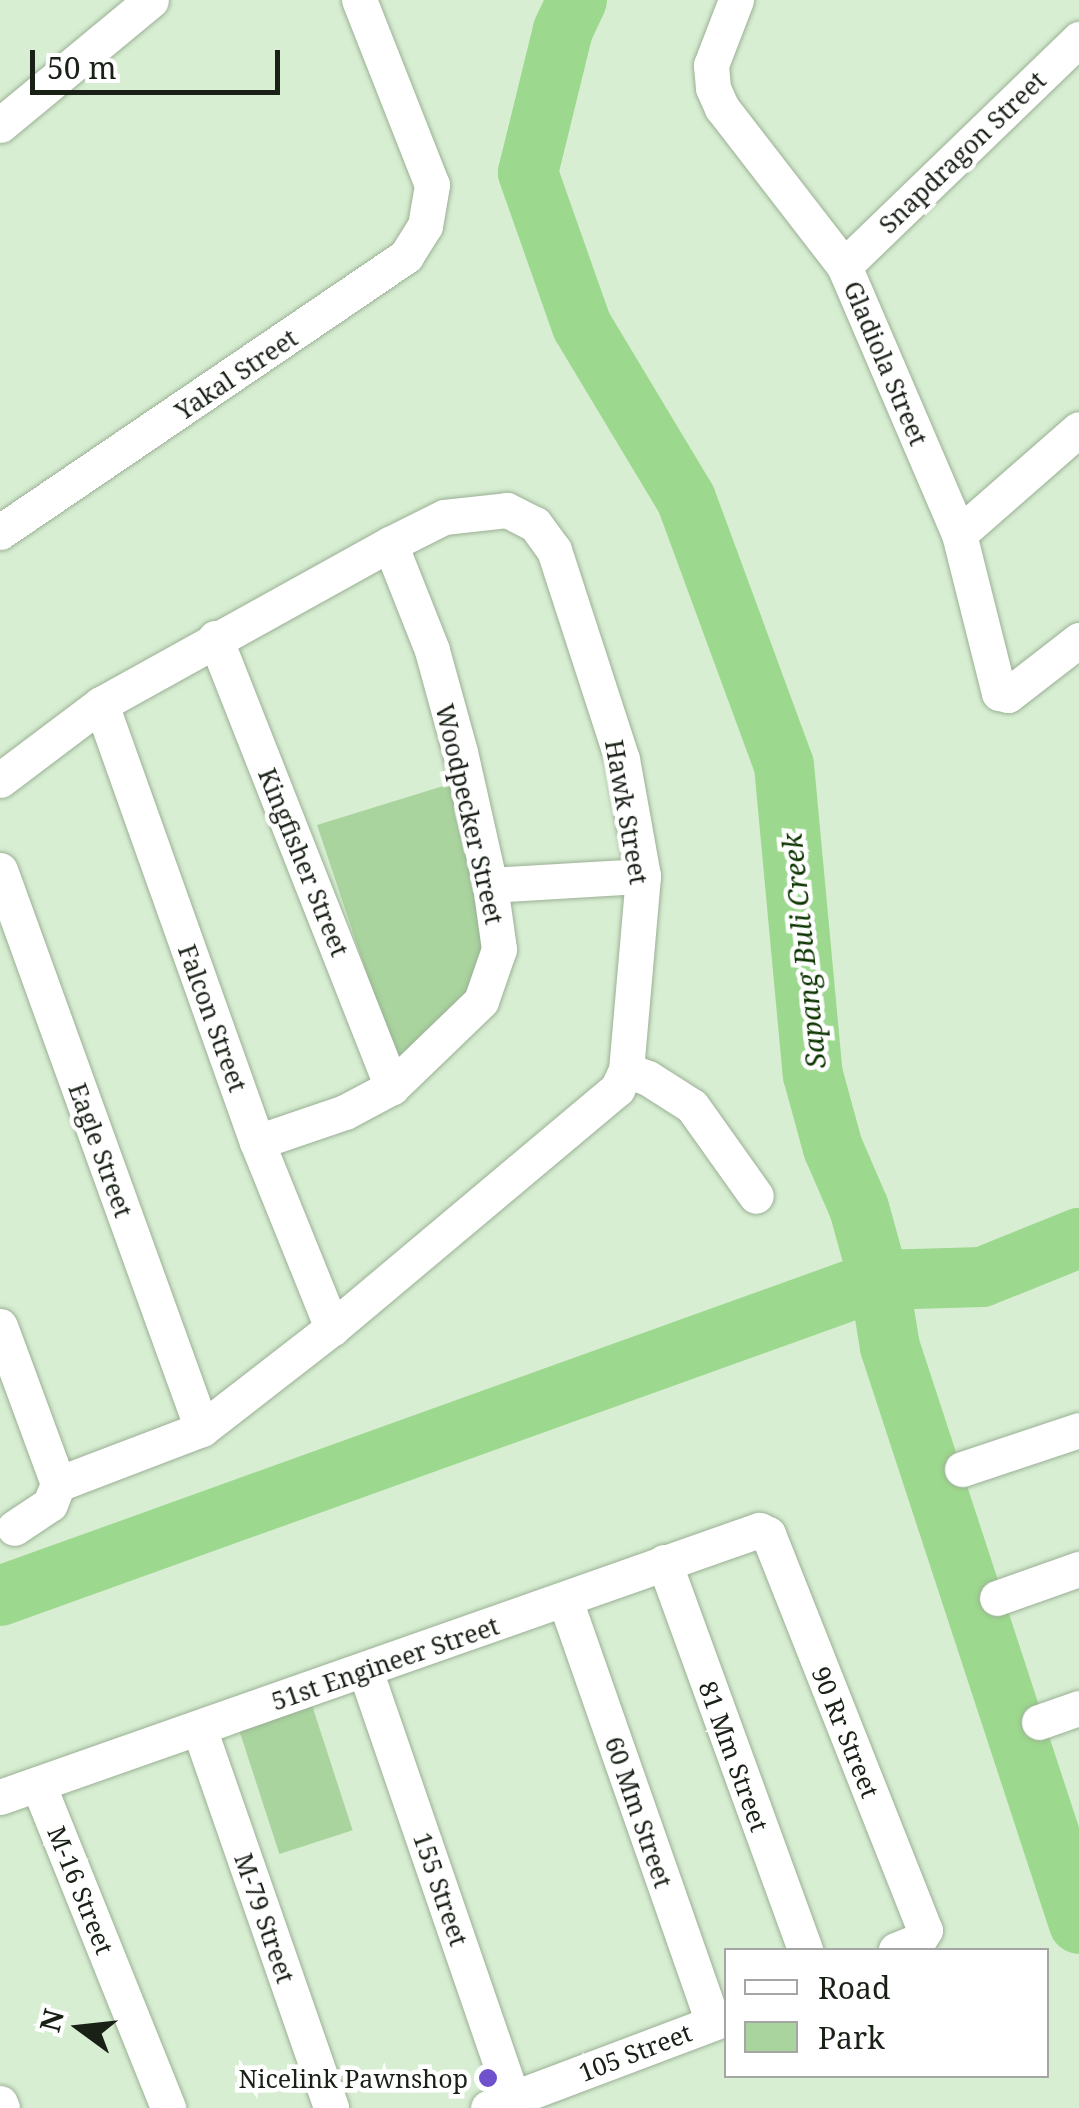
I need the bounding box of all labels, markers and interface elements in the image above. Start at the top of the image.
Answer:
scale bar [35,30,285,92]
text: 50 m [47,47,117,88]
street label: Snapdragon Street [872,65,1052,239]
street label: Gladiola Street [838,276,934,450]
street label: Yakal Street [169,322,303,426]
street label: Woodpecker Street [430,701,510,927]
street label: Hawk Street [600,737,654,887]
street label: Kingfisher Street [253,764,355,960]
water label: Sapang Buli Creek [774,832,832,1070]
street label: Falcon Street [172,940,254,1096]
street label: Eagle Street [63,1079,139,1221]
street label: 51st Engineer Street [267,1610,503,1716]
street label: 90 Rr Street [806,1662,886,1802]
street label: 81 Mm Street [693,1677,775,1835]
street label: 60 Mm Street [599,1733,679,1891]
street label: M-16 Street [42,1822,120,1958]
street label: 155 Street [408,1828,474,1950]
street label: M-79 Street [229,1849,301,1987]
legend [724,1948,1049,2078]
text: Road [818,1967,890,2008]
north arrow [30,1978,130,2078]
text: N [30,2005,72,2036]
street label: 105 Street [574,2017,696,2087]
text: Park [818,2017,885,2058]
place label: Nicelink Pawnshop [238,2063,468,2093]
marker: Nicelink Pawnshop [477,2067,499,2089]

